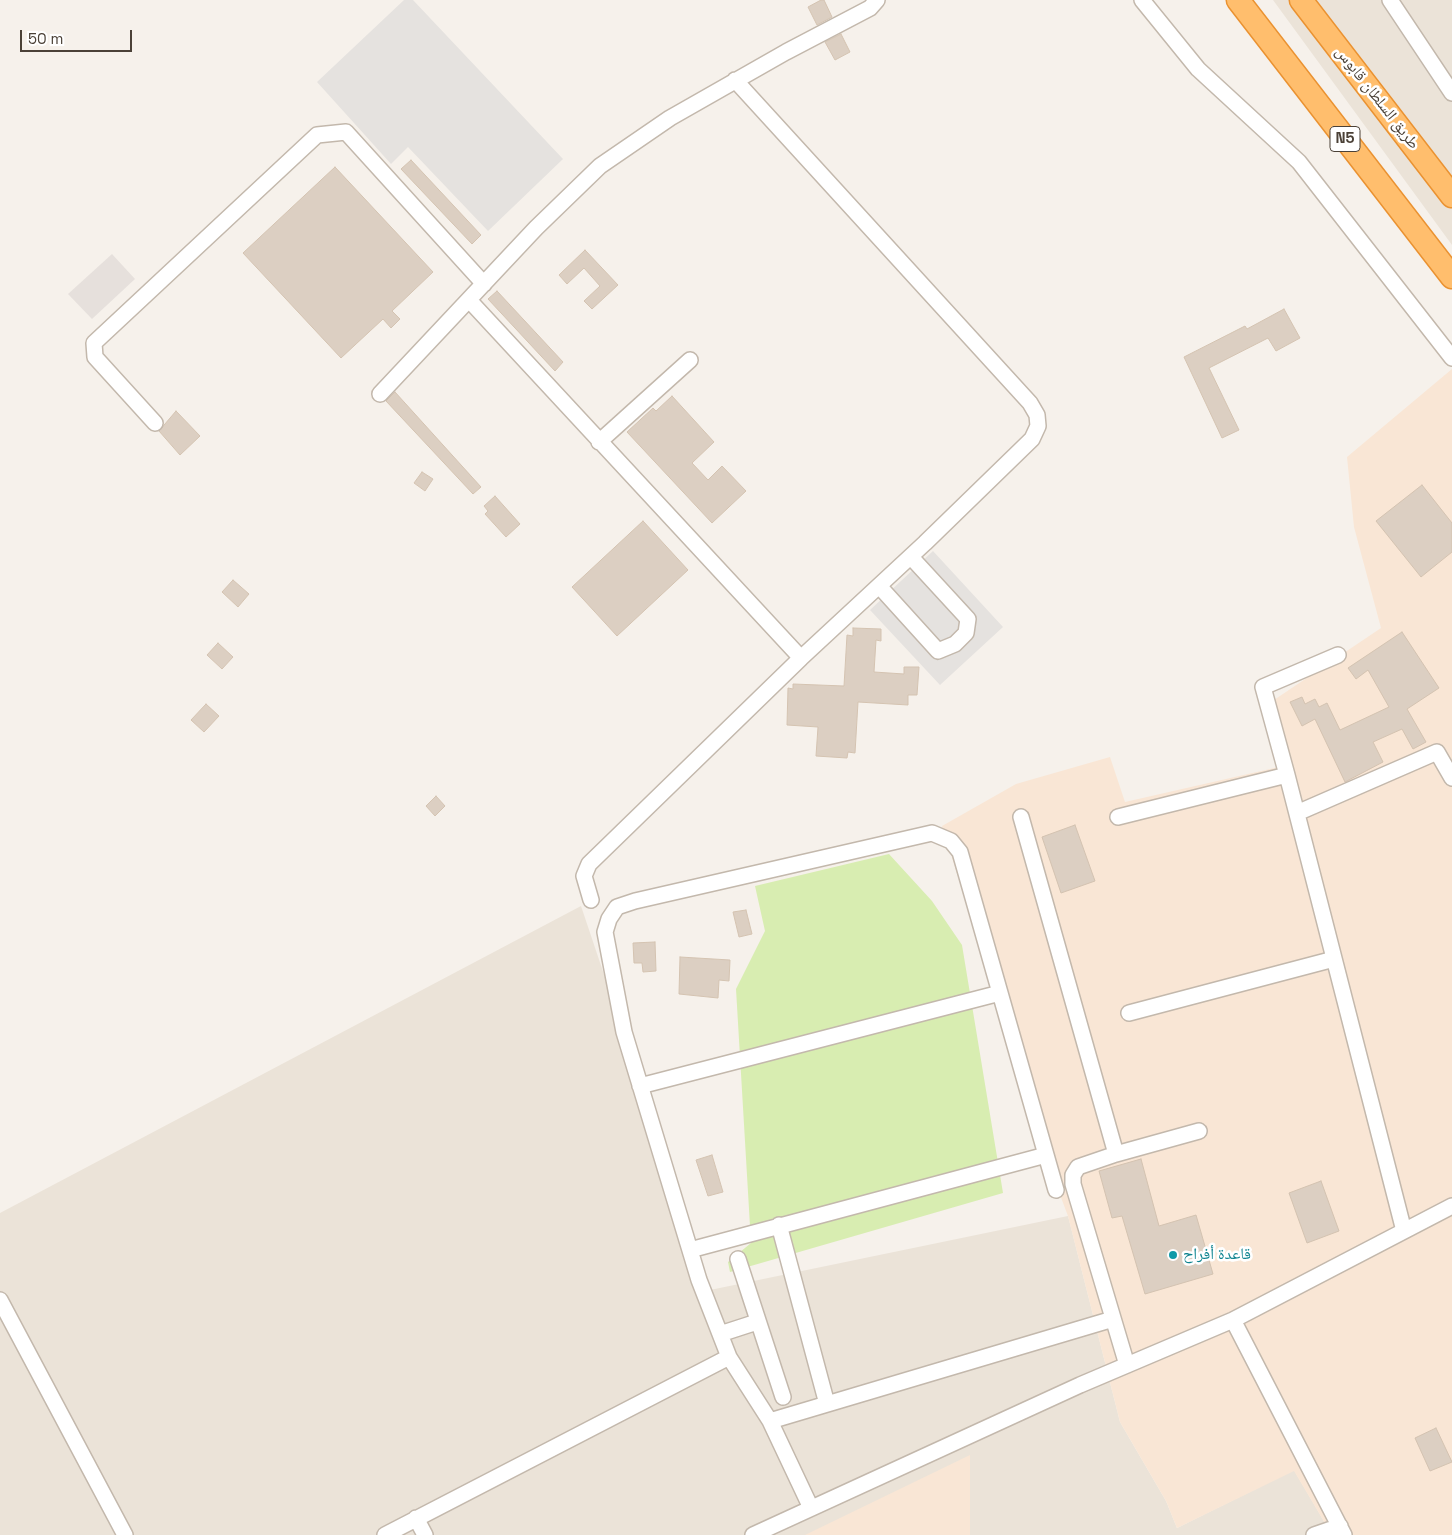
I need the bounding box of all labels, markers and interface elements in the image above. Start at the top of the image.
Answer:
scale bar [22,20,135,52]
text: 50 m [28,29,63,48]
street label: طريق السلطان قابوس [1331,43,1423,153]
road number: N5 [1330,126,1360,152]
place label: قاعدة أفراح [1183,1245,1251,1265]
marker: قاعدة أفراح [1167,1249,1179,1261]

